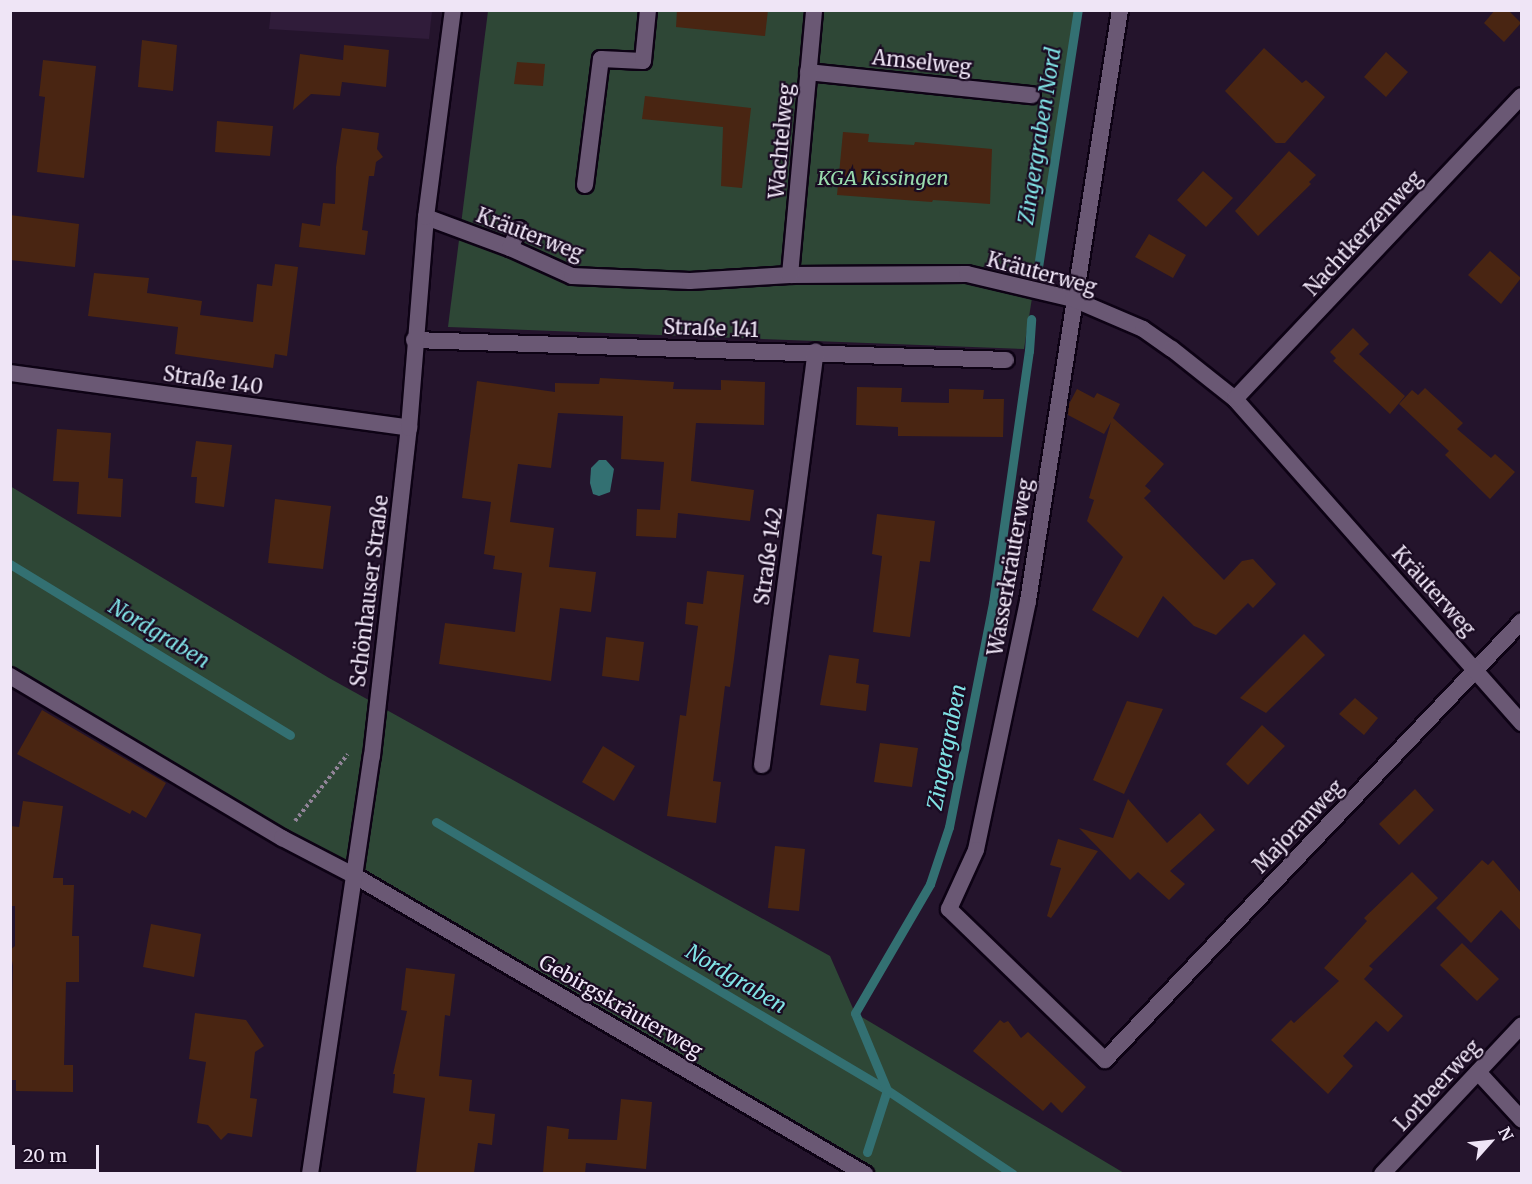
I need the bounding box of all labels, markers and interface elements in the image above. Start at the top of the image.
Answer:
street label: Amselweg [871,45,973,79]
water label: Zingergraben Nord [1014,46,1066,226]
street label: Wachtelweg [764,82,798,200]
park label: KGA Kissingen [818,165,948,189]
street label: Nachtkerzenweg [1299,166,1427,300]
street label: Kräuterweg [473,203,587,265]
street label: Kräuterweg [984,247,1100,299]
street label: Straße 141 [663,314,759,342]
street label: Straße 140 [162,361,264,399]
street label: Wasserkräuterweg [983,476,1037,658]
street label: Schönhauser Straße [345,494,393,688]
street label: Straße 142 [749,505,787,607]
street label: Kräuterweg [1387,541,1481,641]
water label: Nordgraben [104,594,214,674]
water label: Zingergraben [922,682,972,812]
street label: Majoranweg [1248,775,1348,877]
water label: Nordgraben [681,939,791,1019]
street label: Gebirgskräuterweg [535,949,707,1063]
street label: Lorbeerweg [1389,1035,1485,1135]
north arrow [1460,1112,1520,1172]
text: N [1494,1124,1518,1144]
scale bar [15,1133,102,1171]
text: 20 m [23,1144,67,1167]

